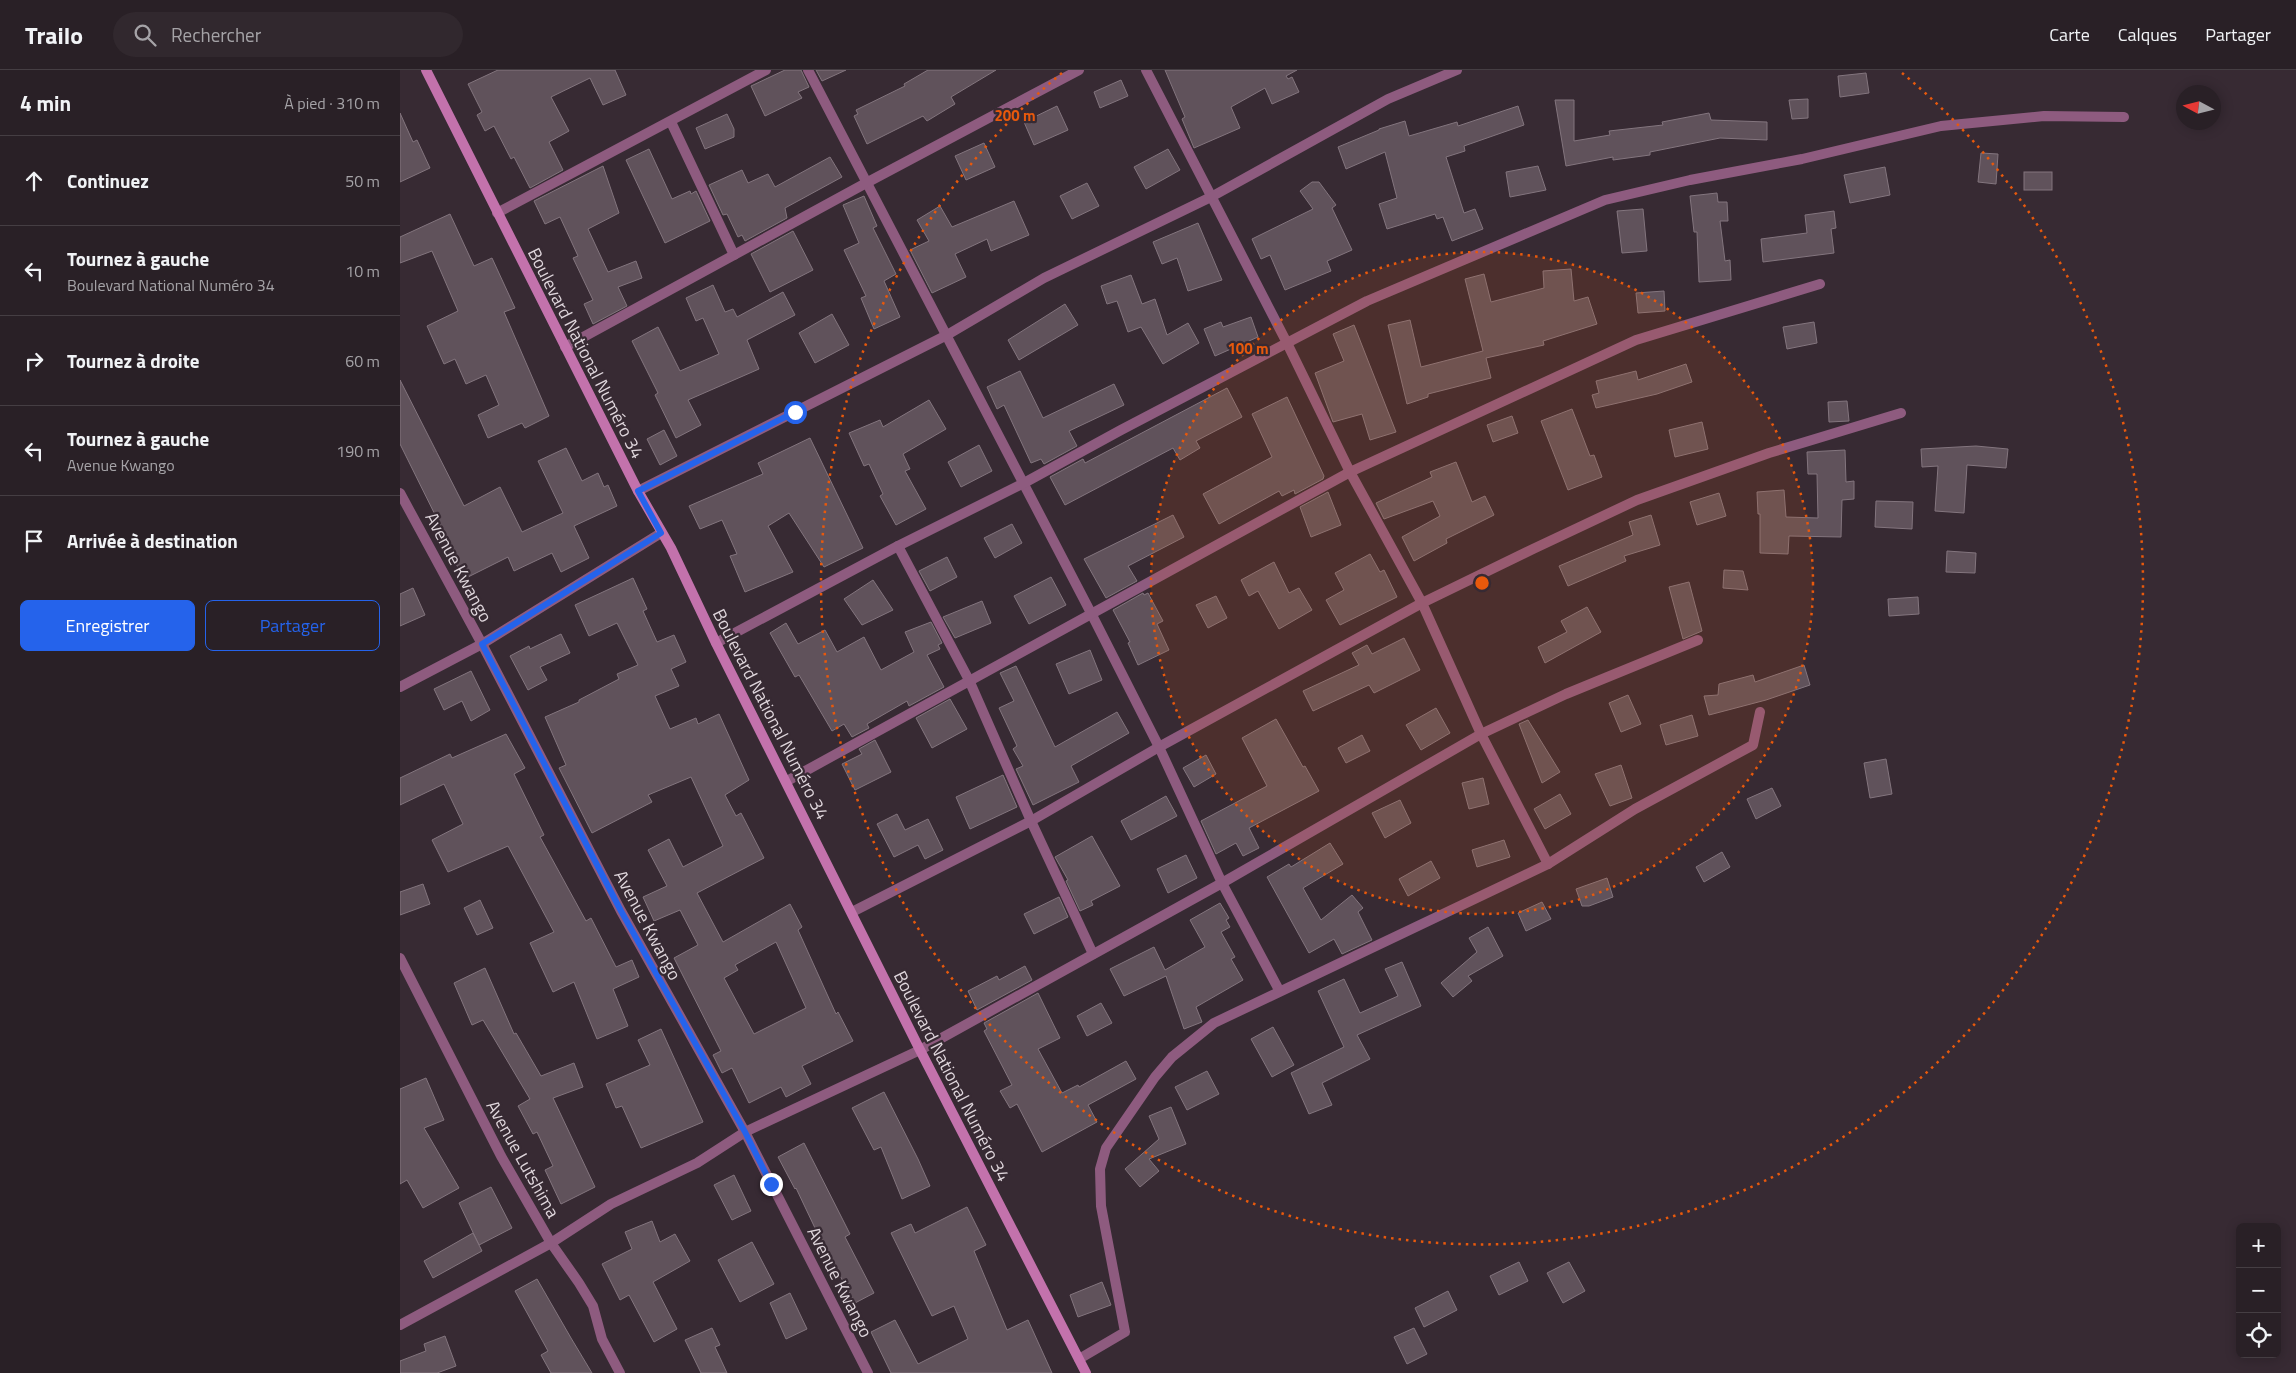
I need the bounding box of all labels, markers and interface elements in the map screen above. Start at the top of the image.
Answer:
search box [113,12,463,57]
text: Trailo [25,17,83,53]
text: Rechercher [171,20,261,49]
icon: search [131,21,159,49]
text: Carte [2049,21,2090,48]
text: Calques [2118,21,2177,48]
text: Partager [2205,21,2271,48]
north arrow [2176,85,2221,130]
text: 4 min [20,87,71,119]
text: À pied · 310 m [284,91,380,115]
text: 200 m [994,104,1036,127]
text: Continuez [67,166,149,195]
icon: ahead [20,167,48,195]
text: 50 m [345,169,380,193]
street label: Boulevard National Numéro 34 [521,243,651,463]
text: Tournez à gauche [67,244,209,273]
icon: left [20,257,48,285]
text: 10 m [345,259,380,283]
text: Boulevard National Numéro 34 [67,273,275,297]
text: 100 m [1227,337,1269,360]
text: Tournez à droite [67,346,199,375]
icon: right [20,347,48,375]
text: 60 m [345,349,380,373]
route start [784,401,807,424]
text: Tournez à gauche [67,424,209,453]
icon: left [20,437,48,465]
text: 190 m [336,439,380,463]
text: Avenue Kwango [67,453,175,477]
street label: Avenue Kwango [419,507,499,627]
text: Arrivée à destination [67,526,238,555]
icon: arrive [20,527,48,555]
centre of rings [1473,574,1491,592]
button: Enregistrer [20,600,195,651]
button: Partager [205,600,380,651]
street label: Boulevard National Numéro 34 [706,604,836,824]
street label: Avenue Kwango [608,865,688,985]
street label: Boulevard National Numéro 34 [887,966,1017,1186]
street label: Avenue Lutshima [480,1095,566,1223]
route end [760,1173,783,1196]
street label: Avenue Kwango [800,1222,880,1342]
map controls [2236,1223,2281,1358]
button: + [2236,1223,2281,1268]
button: − [2236,1268,2281,1313]
button: locate [2236,1313,2281,1358]

